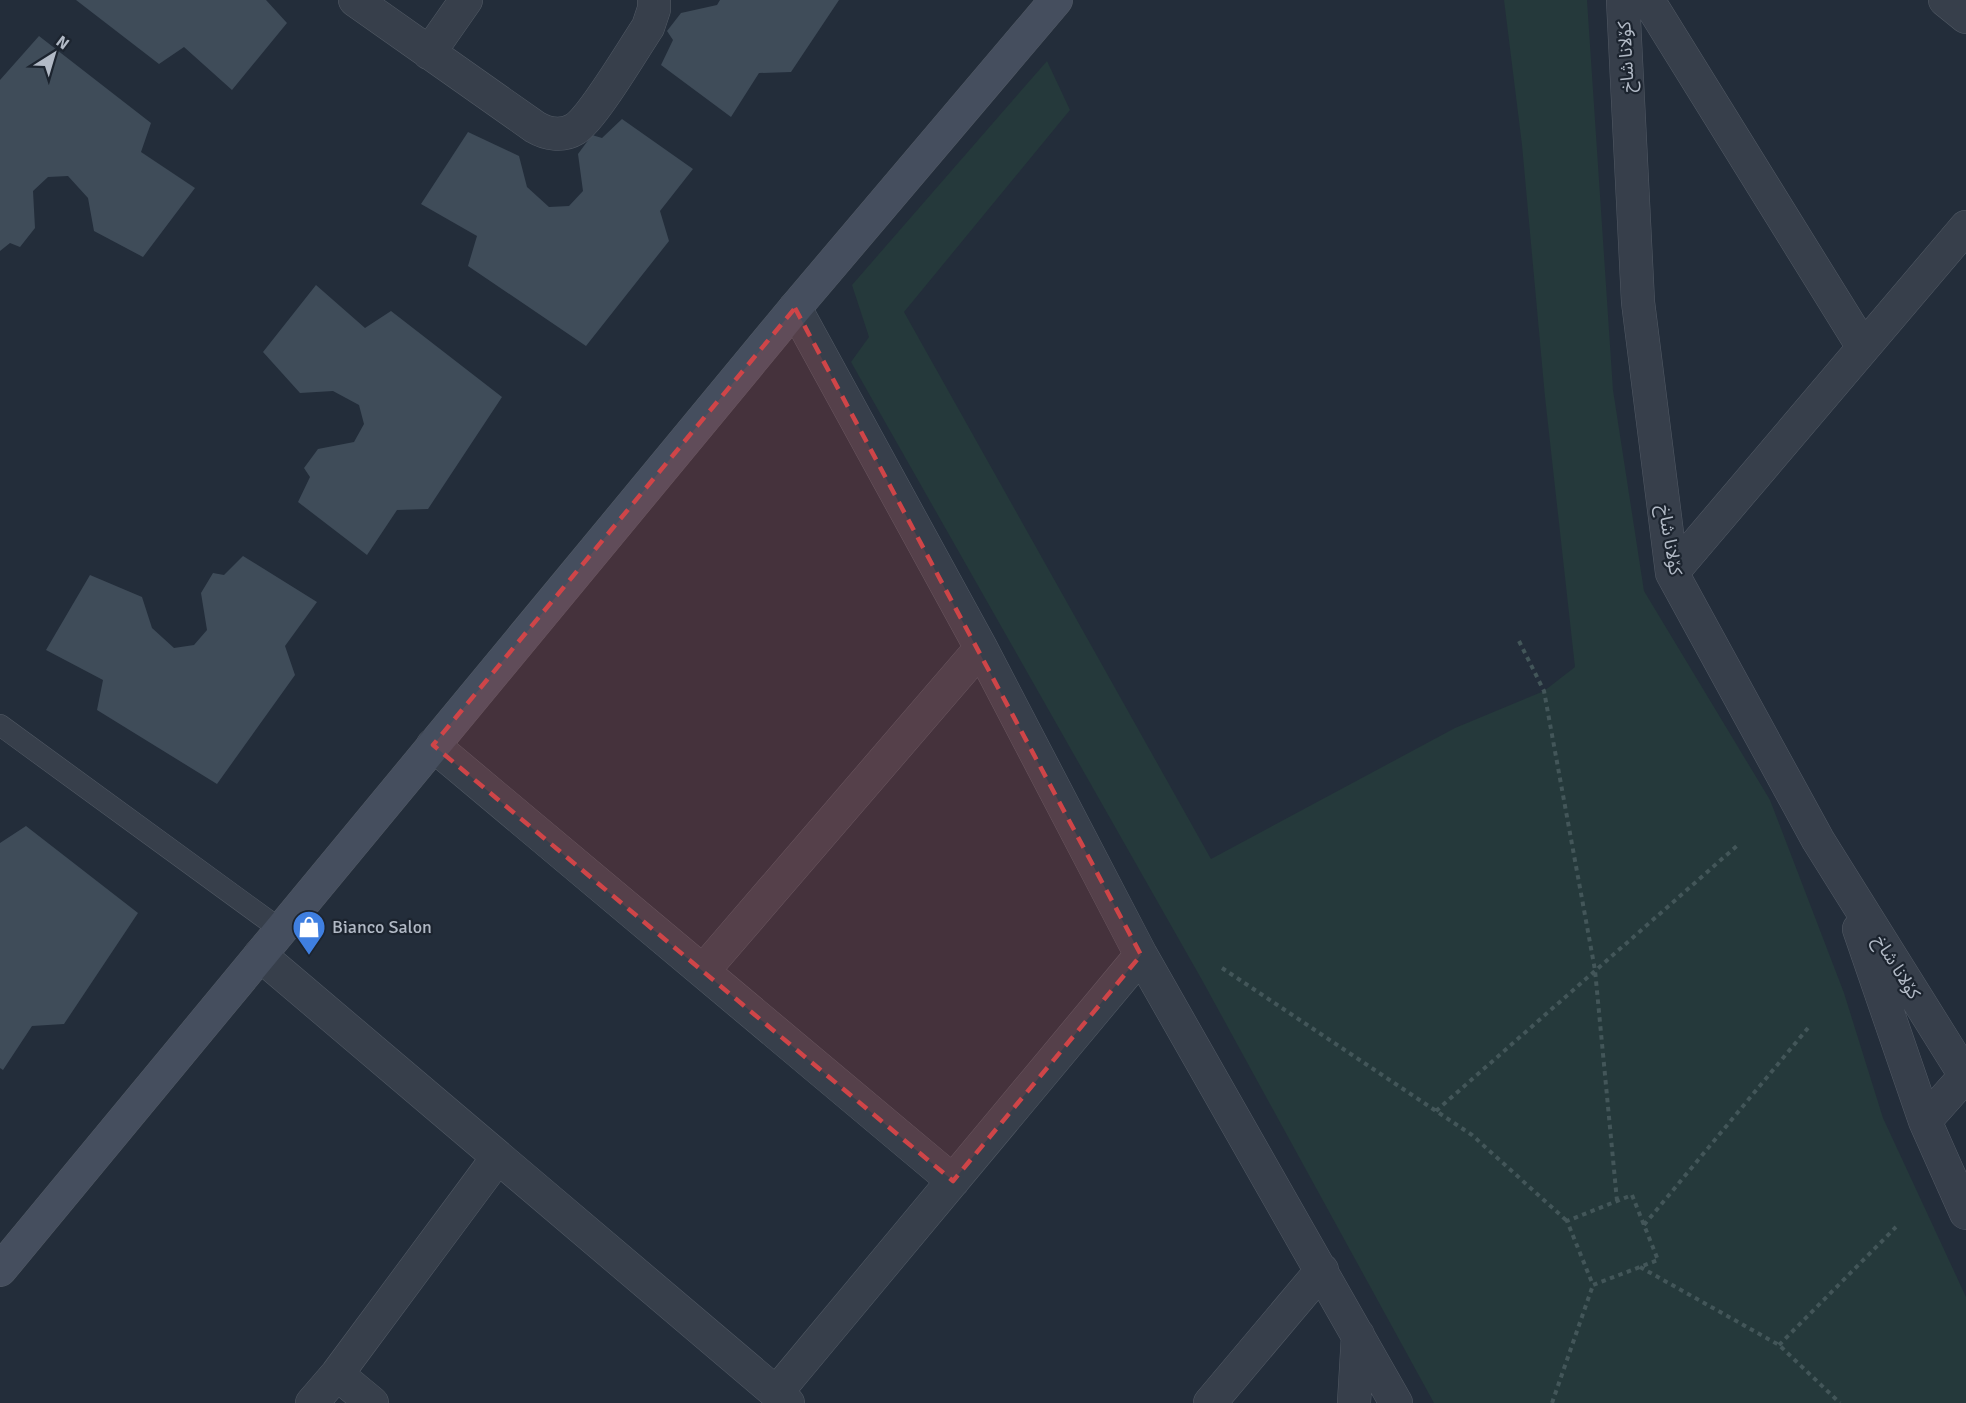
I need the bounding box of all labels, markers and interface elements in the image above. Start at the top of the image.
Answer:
street label: کۆلانا شاخ [1613,20,1641,93]
north arrow [24,24,84,84]
text: N [52,31,73,54]
street label: کۆلانا شاخ [1651,503,1687,578]
shop icon: Bianco Salon [291,909,327,956]
place label: Bianco Salon [332,916,432,938]
street label: کۆلانا شاخ [1867,931,1926,1005]

